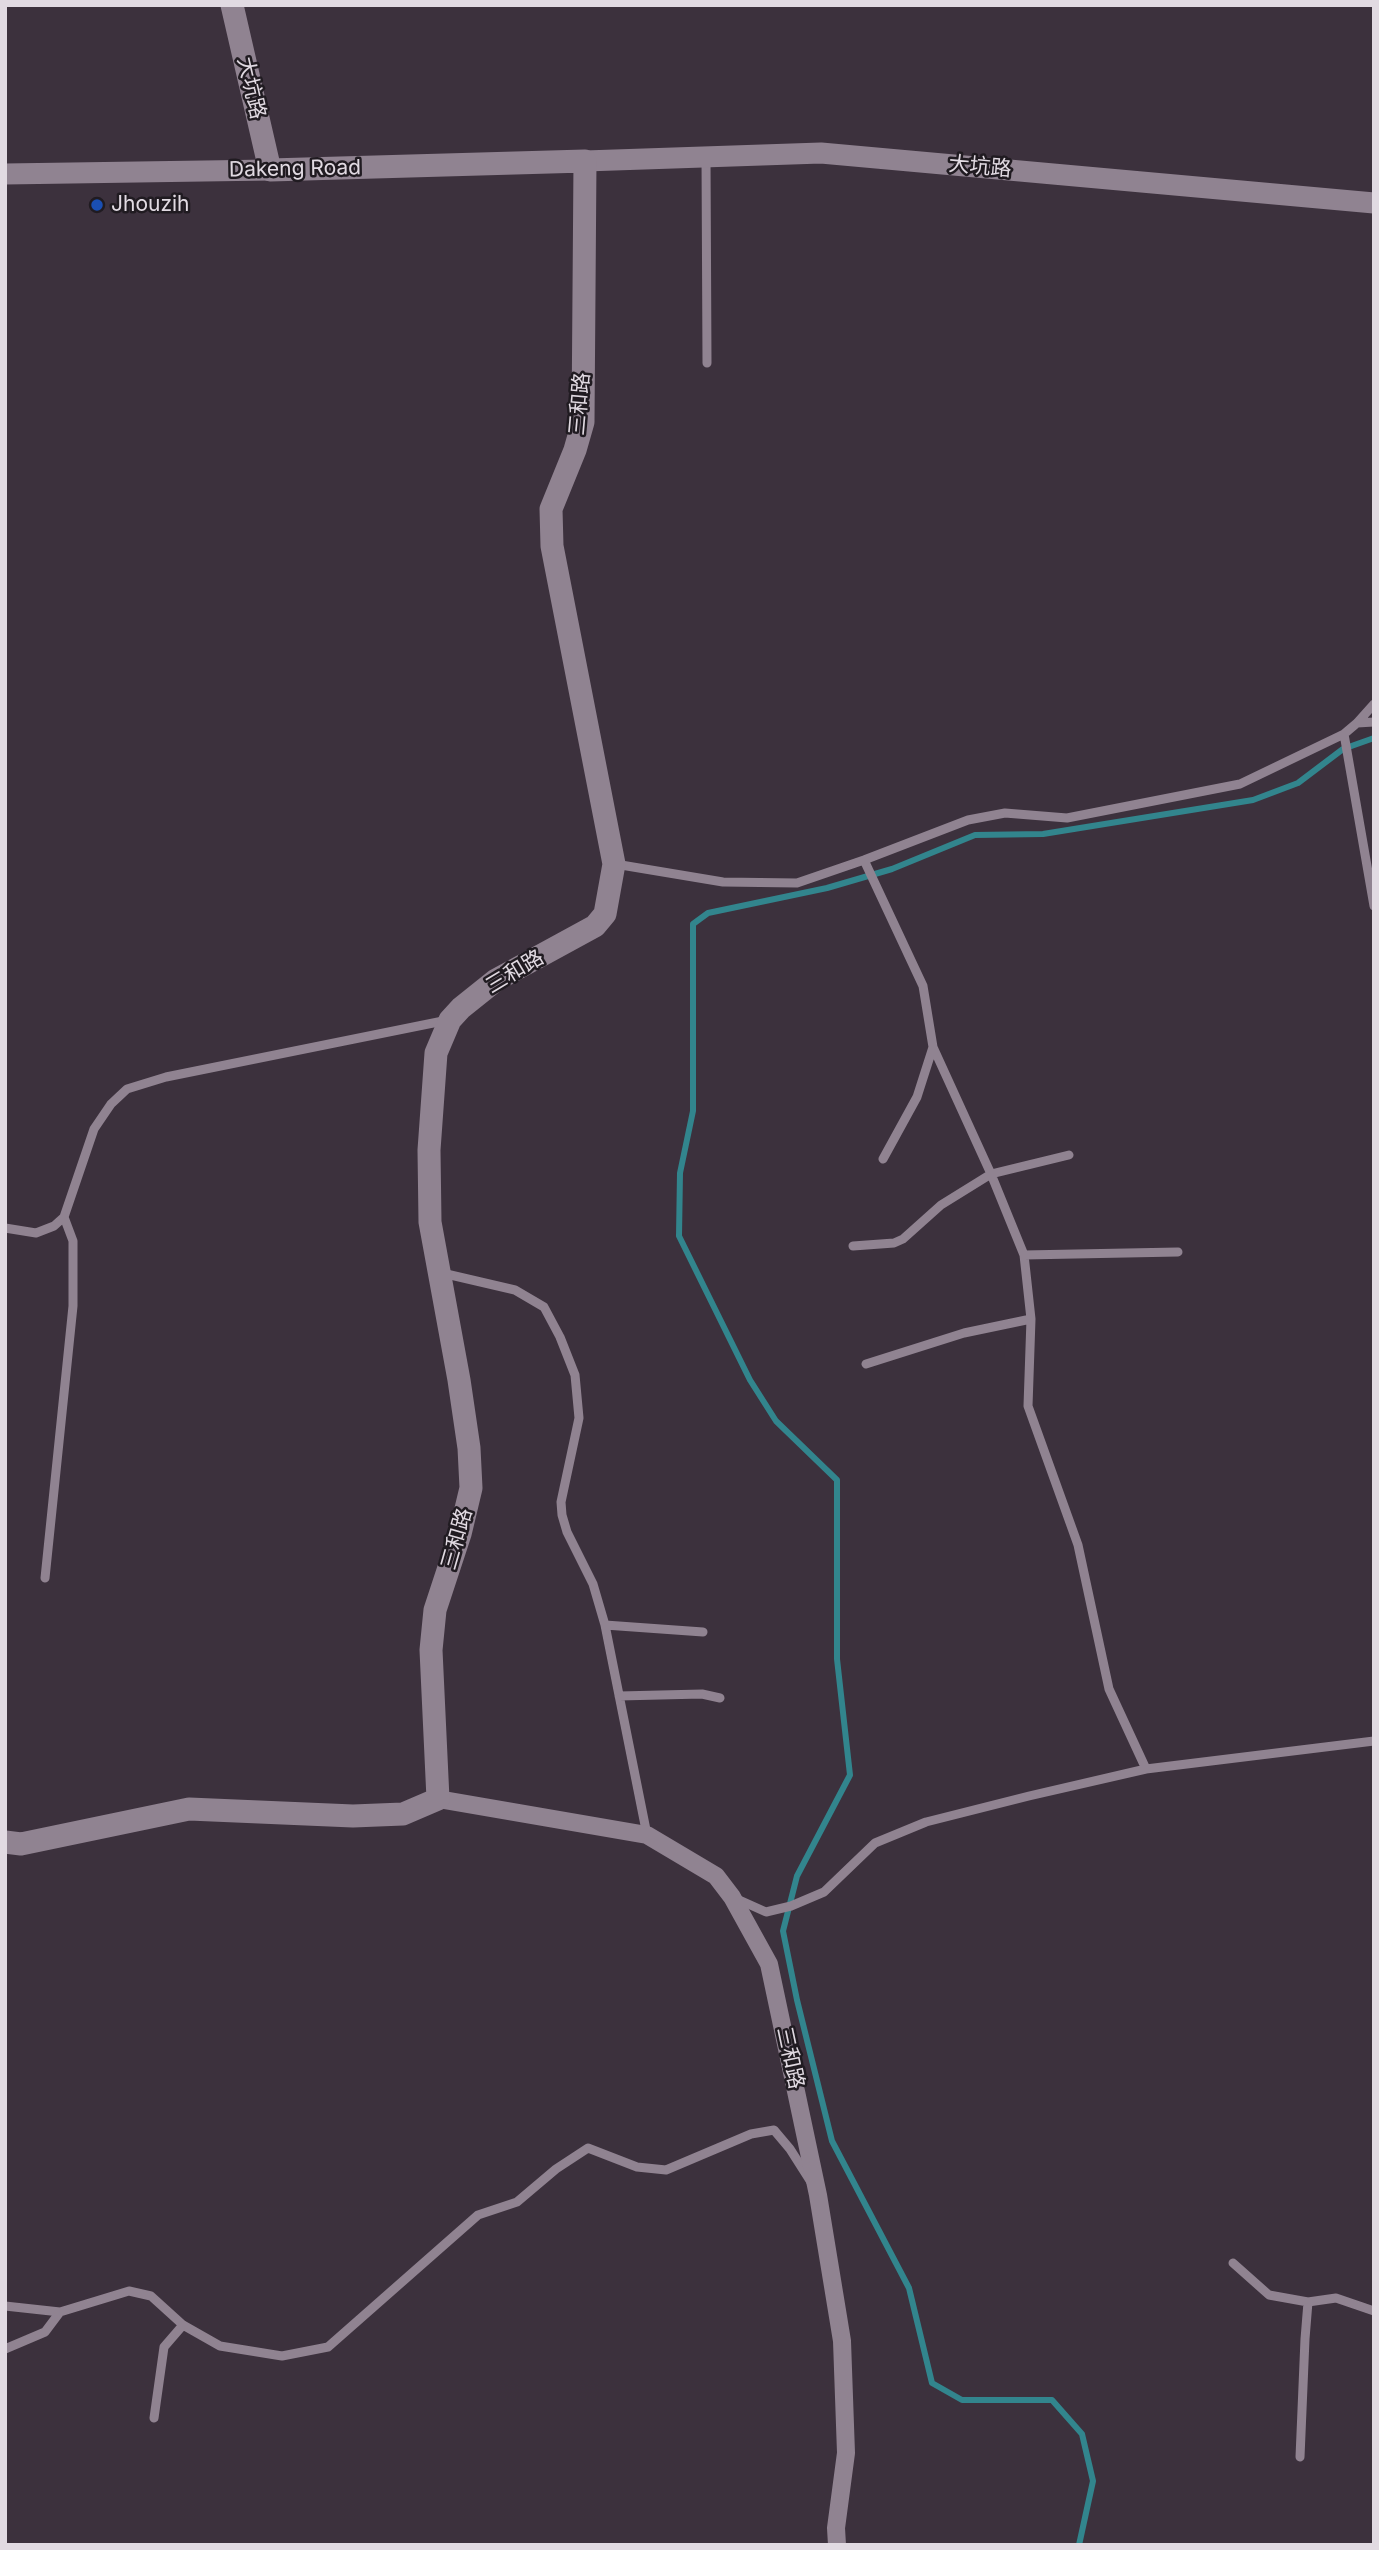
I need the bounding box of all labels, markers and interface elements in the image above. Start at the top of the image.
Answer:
street label: 大坑路 [232,54,270,122]
street label: 大坑路 [948,152,1012,182]
street label: Dakeng Road [229,155,361,183]
place label: Jhouzih [111,192,190,218]
marker: Jhouzih [89,197,105,213]
street label: 三和路 [565,372,595,436]
street label: 三和路 [482,945,548,999]
street label: 三和路 [436,1505,478,1573]
street label: 三和路 [771,2025,809,2091]

